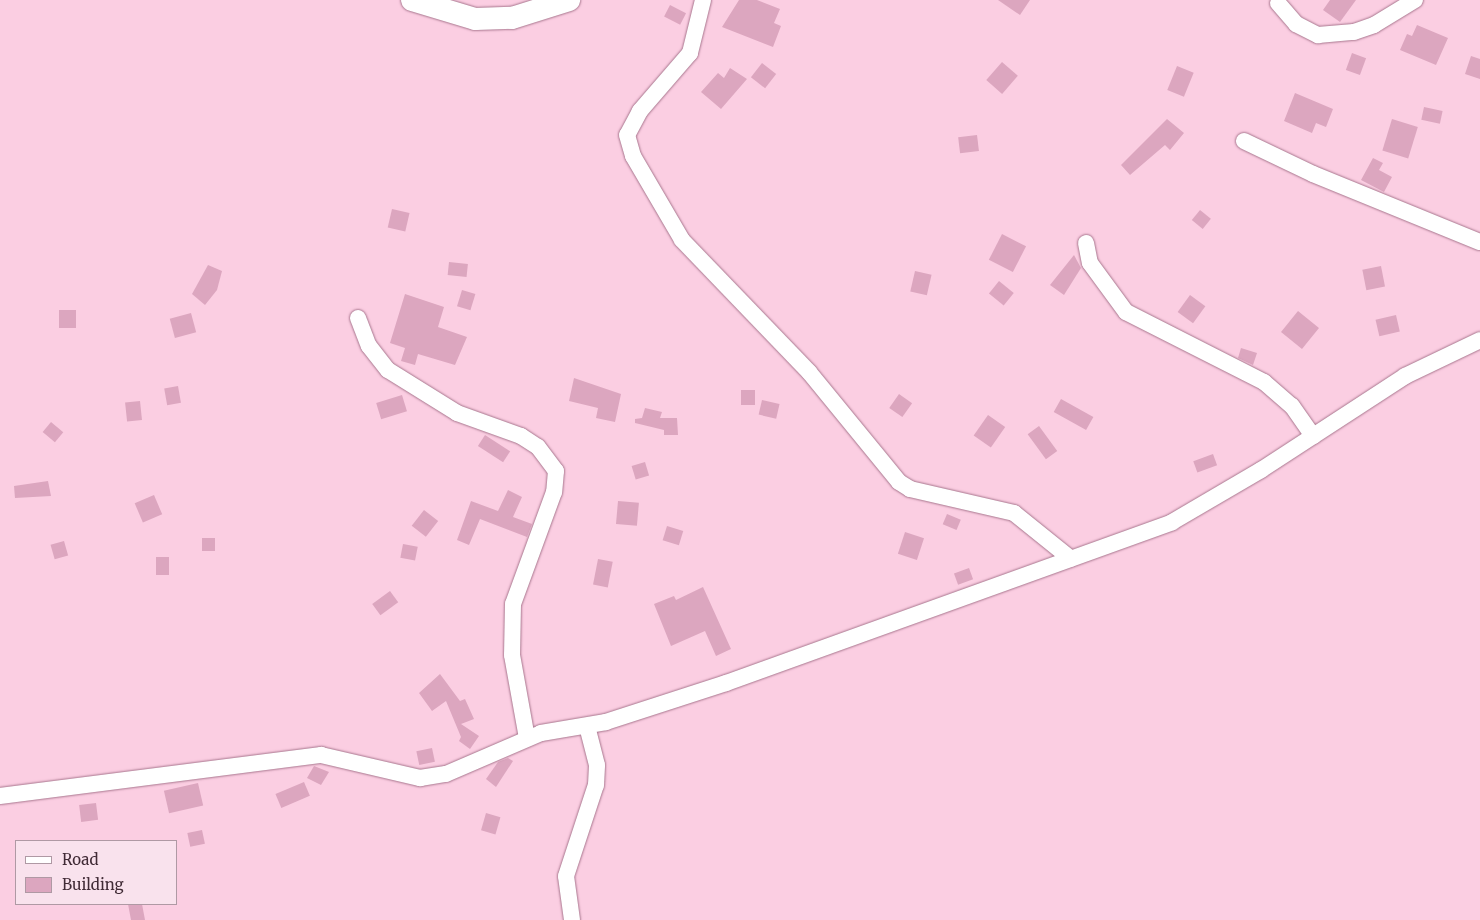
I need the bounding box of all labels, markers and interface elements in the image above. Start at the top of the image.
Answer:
legend [15,840,178,905]
text: Road [62,850,98,869]
text: Building [62,875,124,894]

